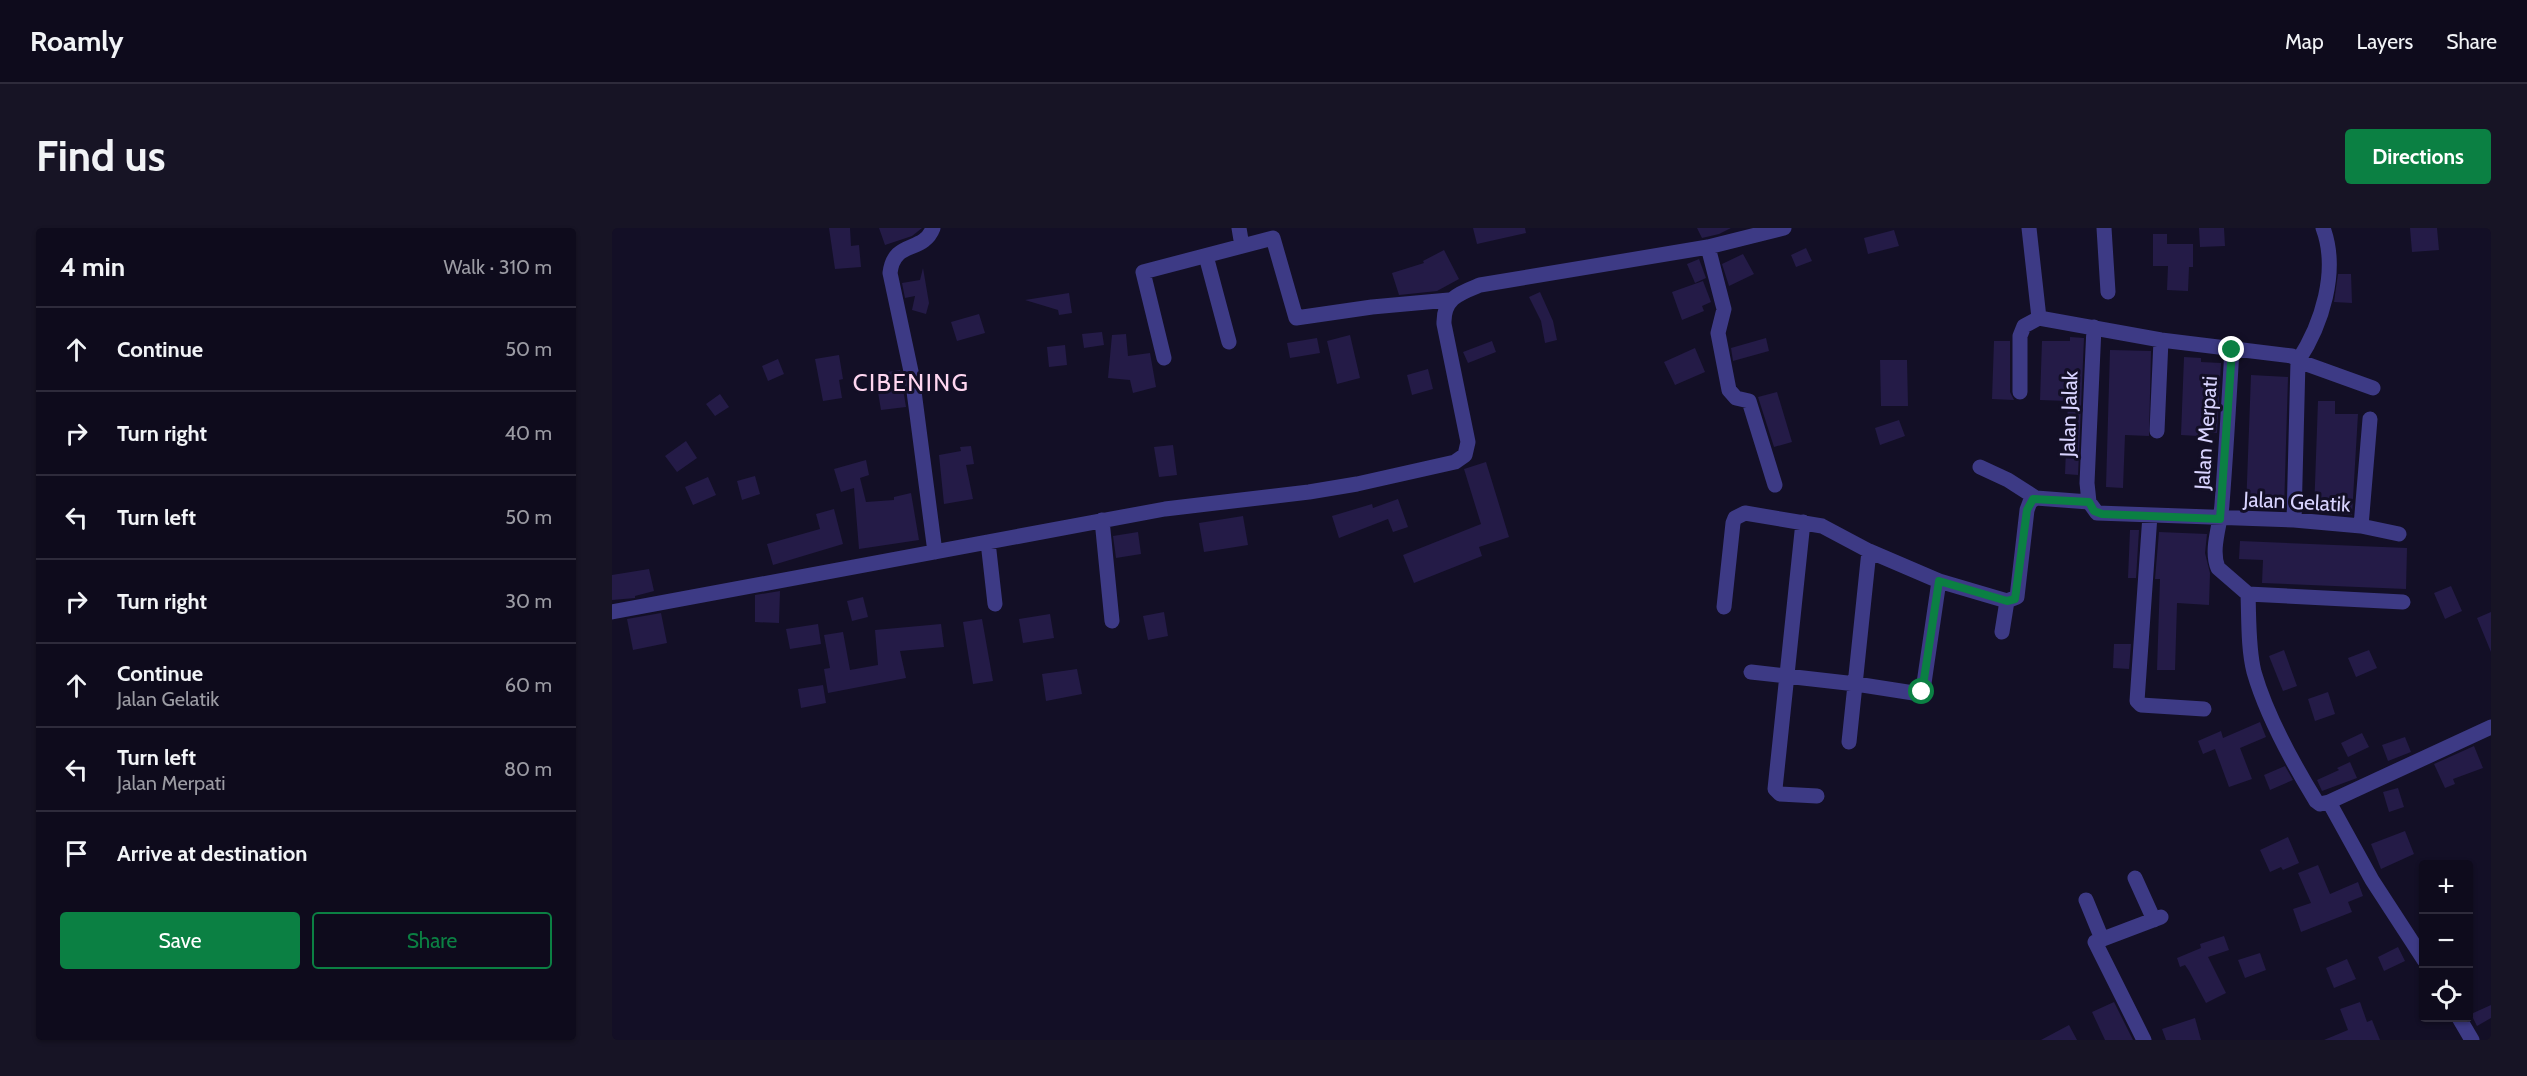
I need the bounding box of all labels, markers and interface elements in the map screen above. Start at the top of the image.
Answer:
text: Roamly [30,24,124,58]
text: Map [2285,29,2324,54]
text: Layers [2357,29,2413,54]
text: Share [2446,29,2497,54]
button: Directions [2345,129,2491,184]
text: Find us [36,130,165,182]
text: 4 min [60,251,125,283]
text: Walk · 310 m [444,255,552,279]
icon: ahead [60,333,93,366]
text: Continue [117,336,203,363]
route end [2218,336,2244,362]
text: 50 m [505,337,552,361]
district label: CIBENING [853,368,969,397]
street label: Jalan Jalak [2054,370,2083,459]
street label: Jalan Merpati [2189,375,2222,492]
icon: right [60,417,93,450]
text: Turn right [117,420,207,447]
text: 40 m [504,421,552,445]
street label: Jalan Gelatik [2242,486,2352,517]
icon: left [60,501,93,534]
text: Turn left [117,504,196,531]
text: 50 m [505,505,552,529]
icon: right [60,585,93,618]
text: Turn right [117,588,207,615]
text: 30 m [505,589,552,613]
text: Continue [117,660,203,687]
icon: ahead [60,669,93,702]
text: 60 m [505,673,552,697]
route start [1908,678,1934,704]
text: Jalan Gelatik [117,687,219,711]
text: Turn left [117,744,196,771]
icon: left [60,753,93,786]
text: 80 m [504,757,552,781]
text: Jalan Merpati [117,771,226,795]
icon: arrive [60,837,93,870]
text: Arrive at destination [117,840,307,867]
map controls [2419,860,2473,1022]
button: + [2419,860,2473,914]
button: Save [60,912,300,969]
button: Share [312,912,552,969]
button: − [2419,914,2473,968]
button: locate [2419,968,2473,1022]

